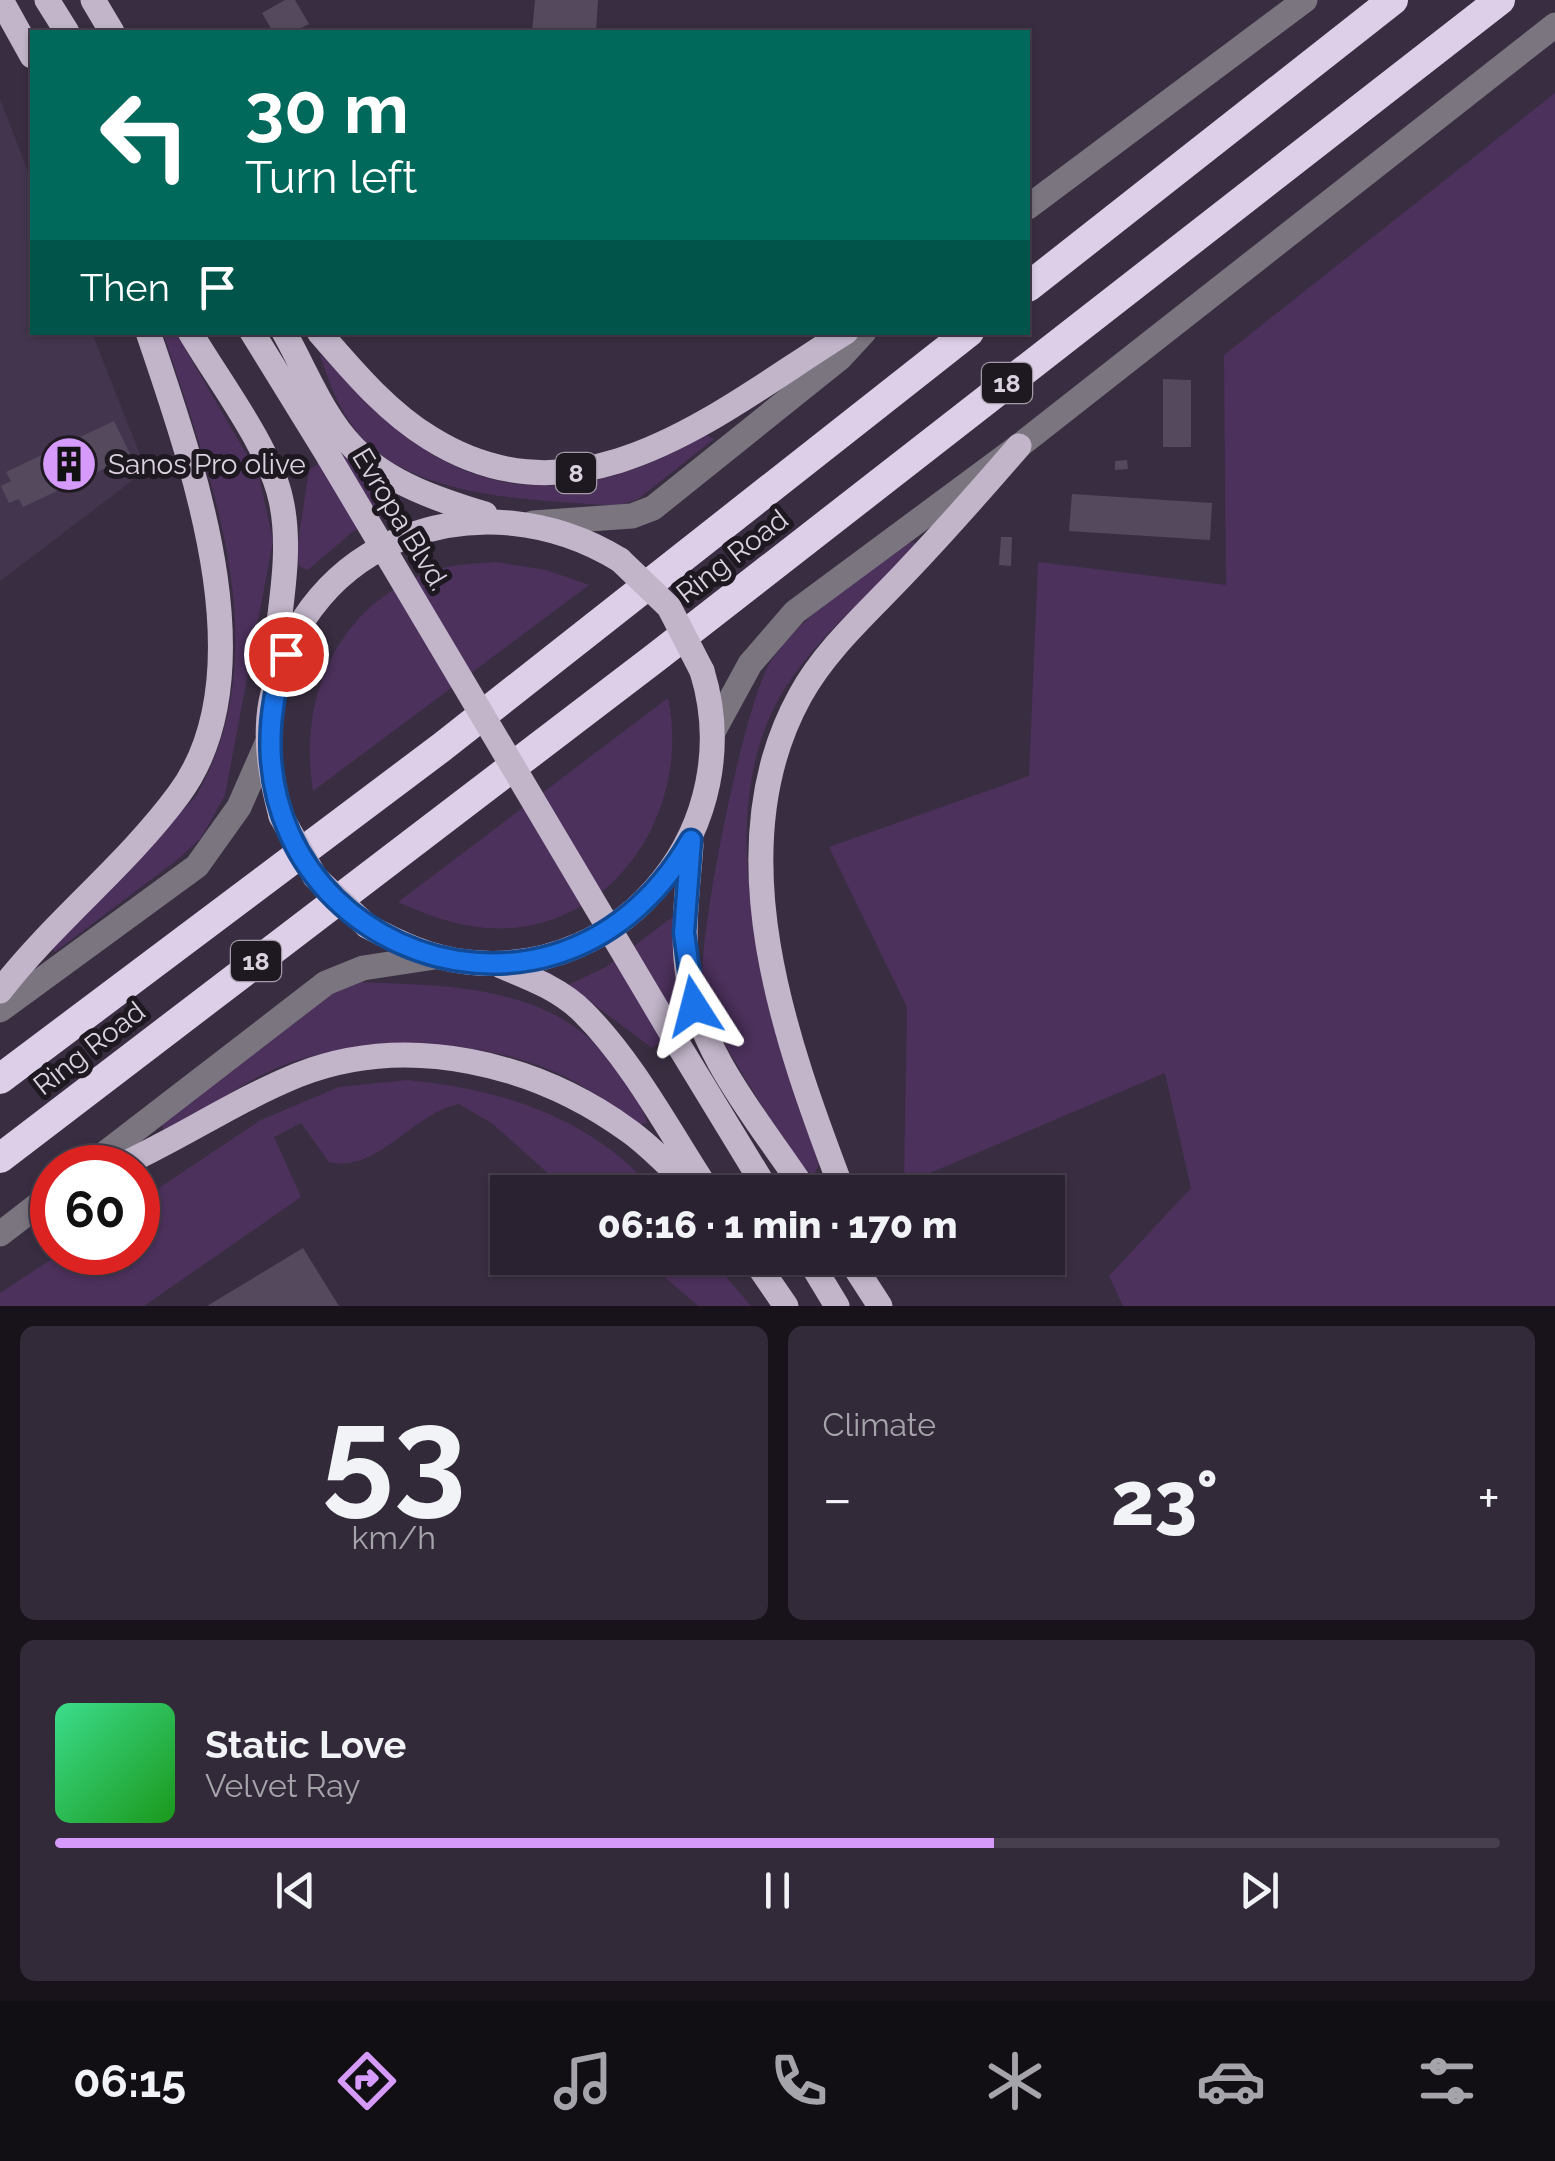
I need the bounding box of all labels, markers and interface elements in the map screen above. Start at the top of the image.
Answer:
text: 30 m [245,67,409,149]
icon: left [80,70,210,200]
text: Turn left [245,151,417,204]
icon: arrive [190,260,245,315]
text: Then [80,265,170,310]
road number: 18 [982,363,1032,403]
building icon: Sanos Pro olive [39,434,99,494]
street label: Evropa Blvd. [345,442,456,596]
place label: Sanos Pro olive [108,448,306,481]
road number: 8 [556,453,596,493]
street label: Ring Road [670,503,795,610]
pin [244,612,329,697]
icon: arrive [259,627,314,682]
road number: 18 [231,941,281,981]
position arrow [642,954,746,1058]
street label: Ring Road [27,995,152,1102]
speed limit sign: 60 [30,1145,160,1275]
text: 06:16 · 1 min · 170 m [597,1202,958,1247]
text: 53 [321,1378,466,1530]
text: Climate [823,1406,936,1443]
text: 23° [1111,1454,1218,1543]
text: − [823,1466,852,1531]
text: + [1477,1466,1500,1531]
text: km/h [352,1519,436,1556]
text: Static Love [205,1722,406,1767]
text: Velvet Ray [205,1767,360,1804]
icon: previous [268,1863,323,1918]
icon: pause [750,1863,805,1918]
icon: next [1232,1863,1287,1918]
icon: directions [332,2046,402,2116]
icon: music [548,2046,618,2116]
icon: phone [764,2046,834,2116]
icon: climate [980,2046,1050,2116]
icon: car [1196,2046,1266,2116]
icon: filters [1412,2046,1482,2116]
text: 06:15 [73,2055,186,2108]

